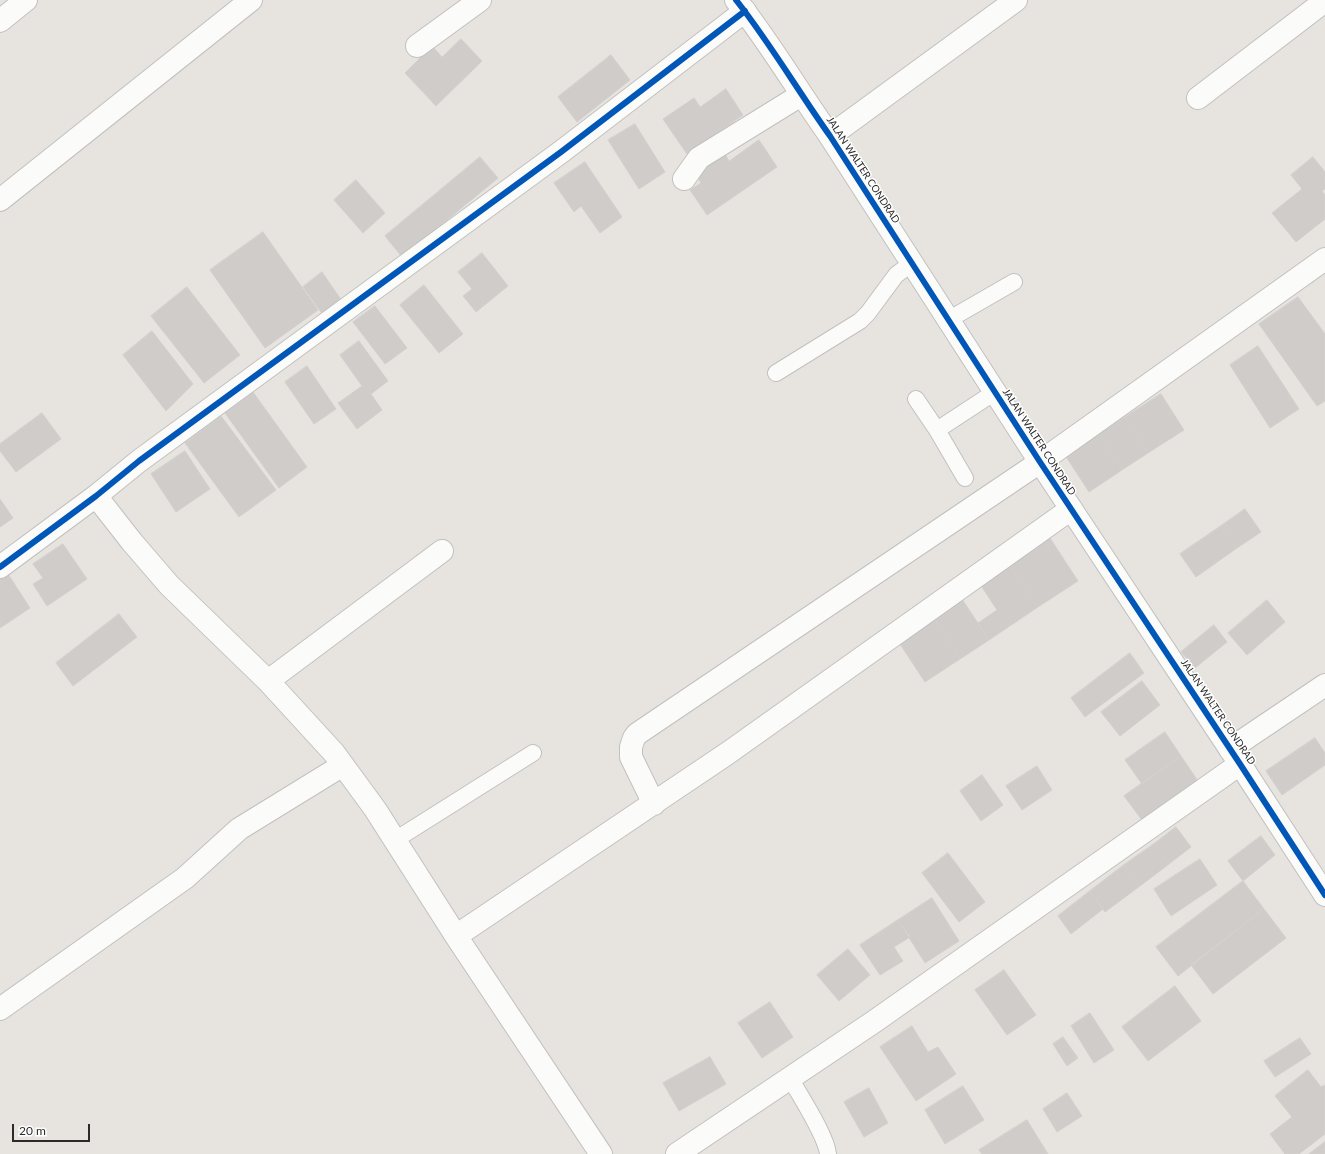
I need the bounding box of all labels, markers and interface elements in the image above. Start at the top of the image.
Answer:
street label: JALAN WALTER CONDRAD [824,114,902,226]
street label: JALAN WALTER CONDRAD [1000,386,1078,498]
street label: JALAN WALTER CONDRAD [1178,657,1258,767]
scale bar [14,1116,92,1142]
text: 20 m [19,1123,46,1138]

